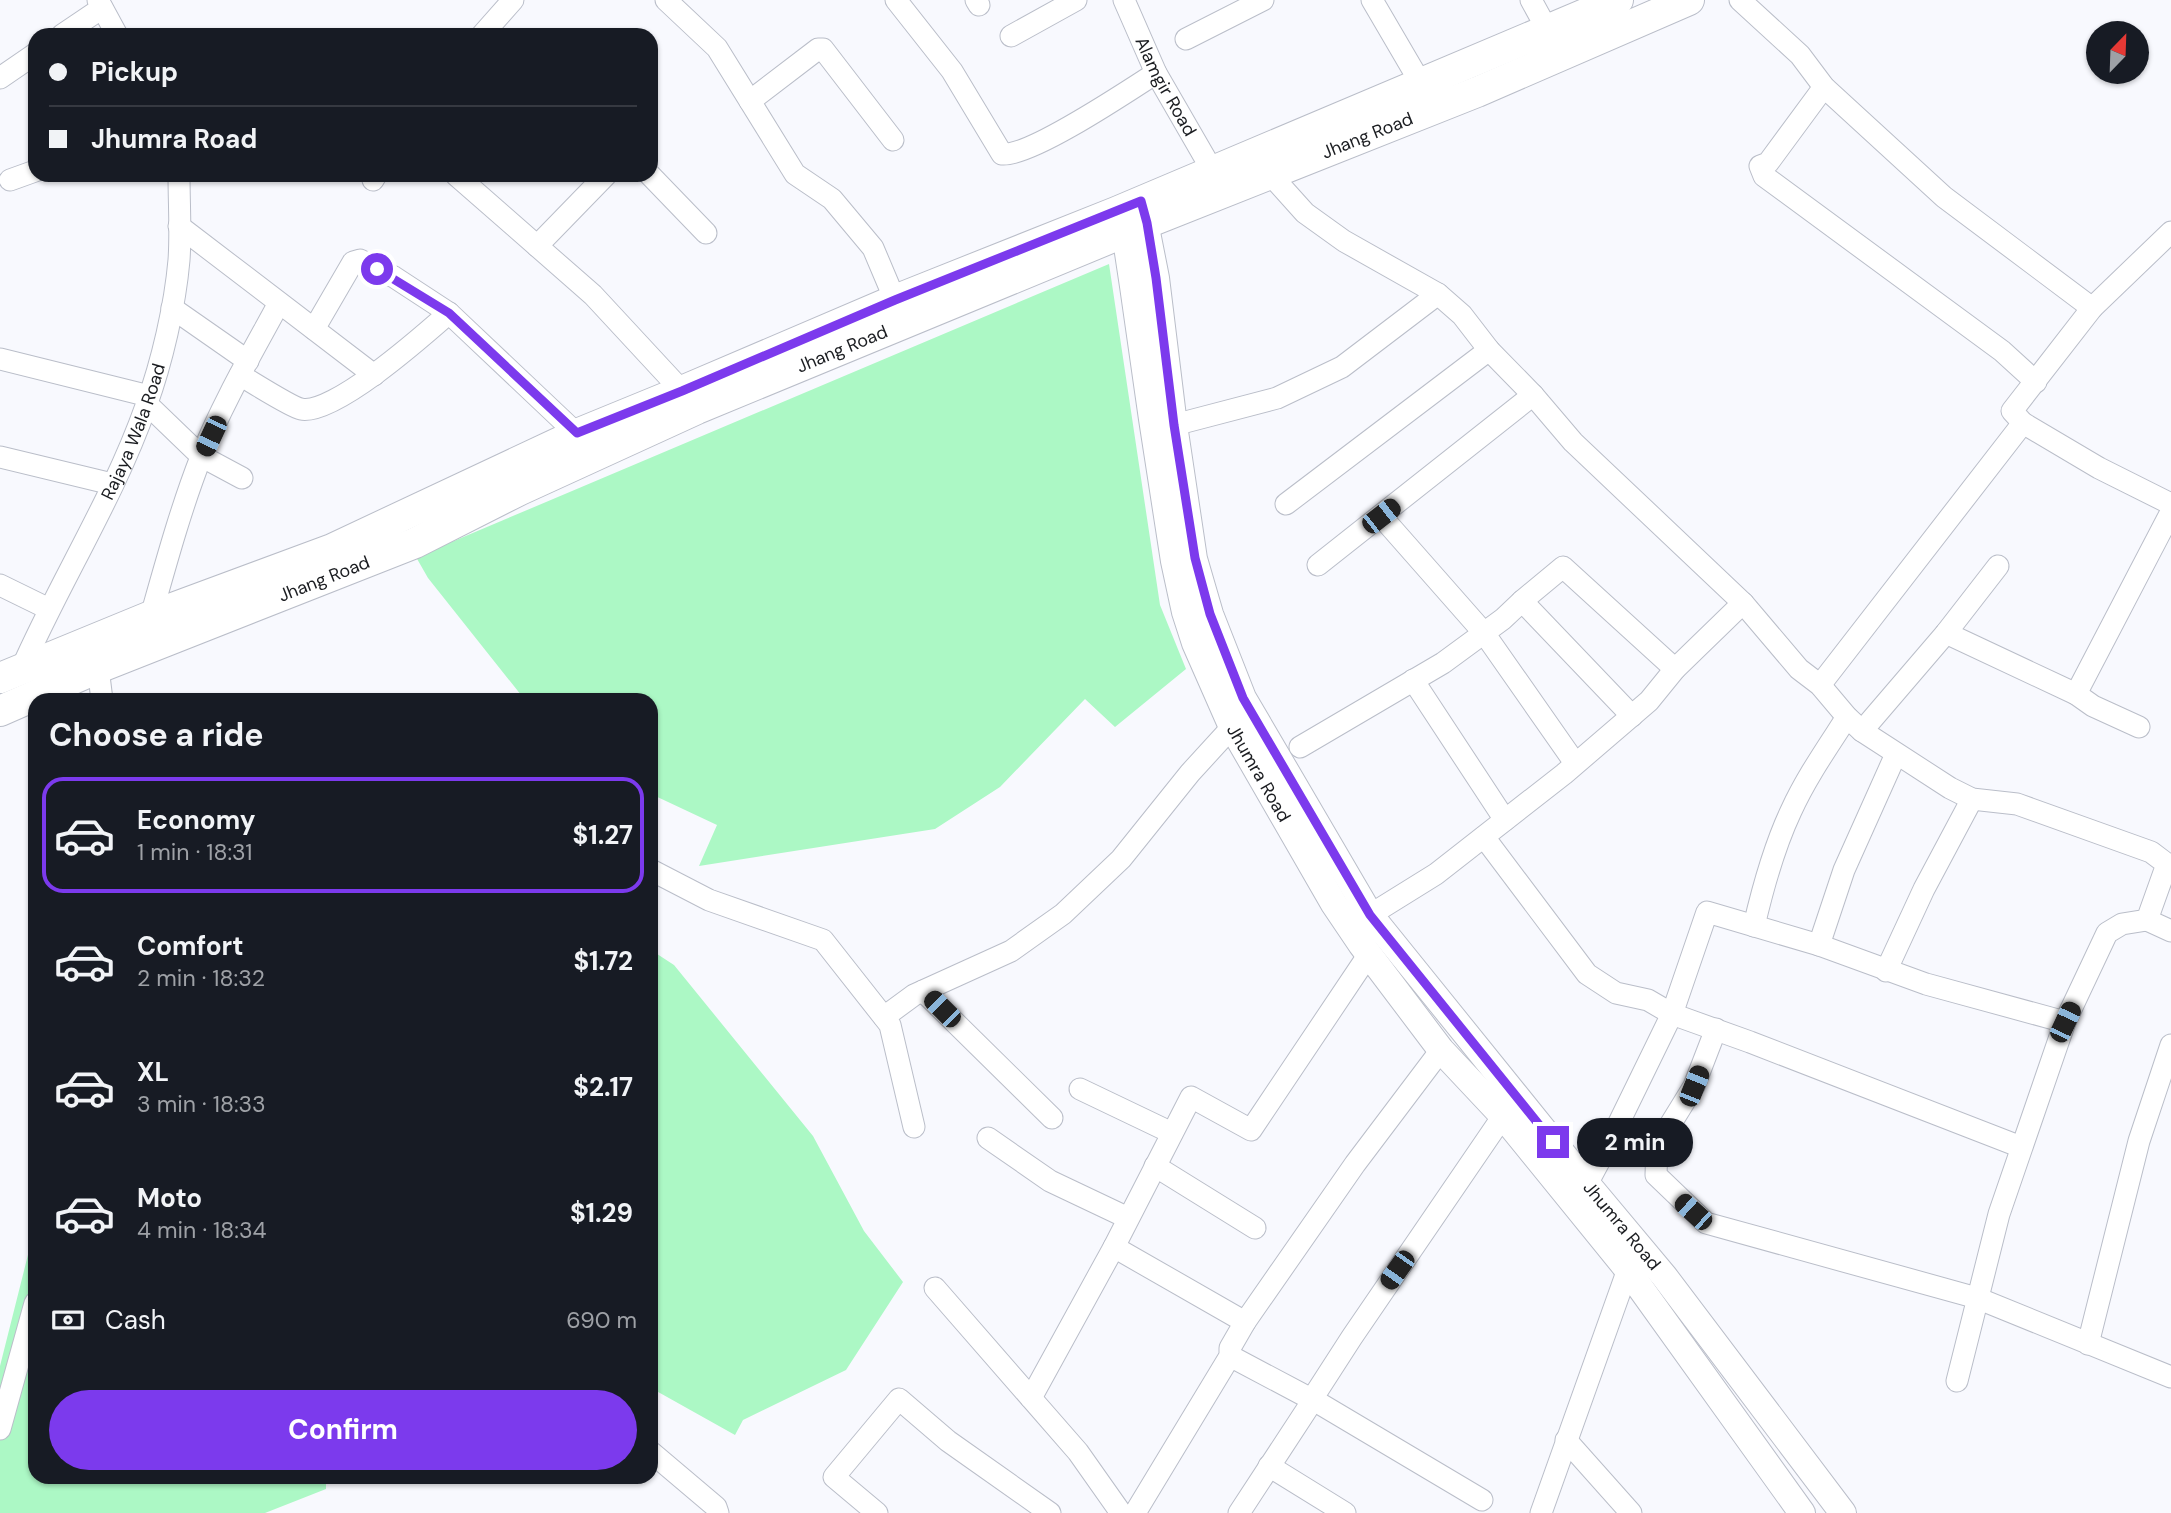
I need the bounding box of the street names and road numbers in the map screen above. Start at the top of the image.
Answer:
street label: Alamgir Road [1130,33,1202,141]
street label: Jhang Road [1318,107,1416,164]
street label: Jhang Road [793,320,891,379]
street label: Rajaya Wala Road [96,361,171,504]
street label: Jhang Road [275,550,373,608]
street label: Jhumra Road [1221,720,1296,826]
street label: Jhumra Road [1578,1176,1666,1275]

